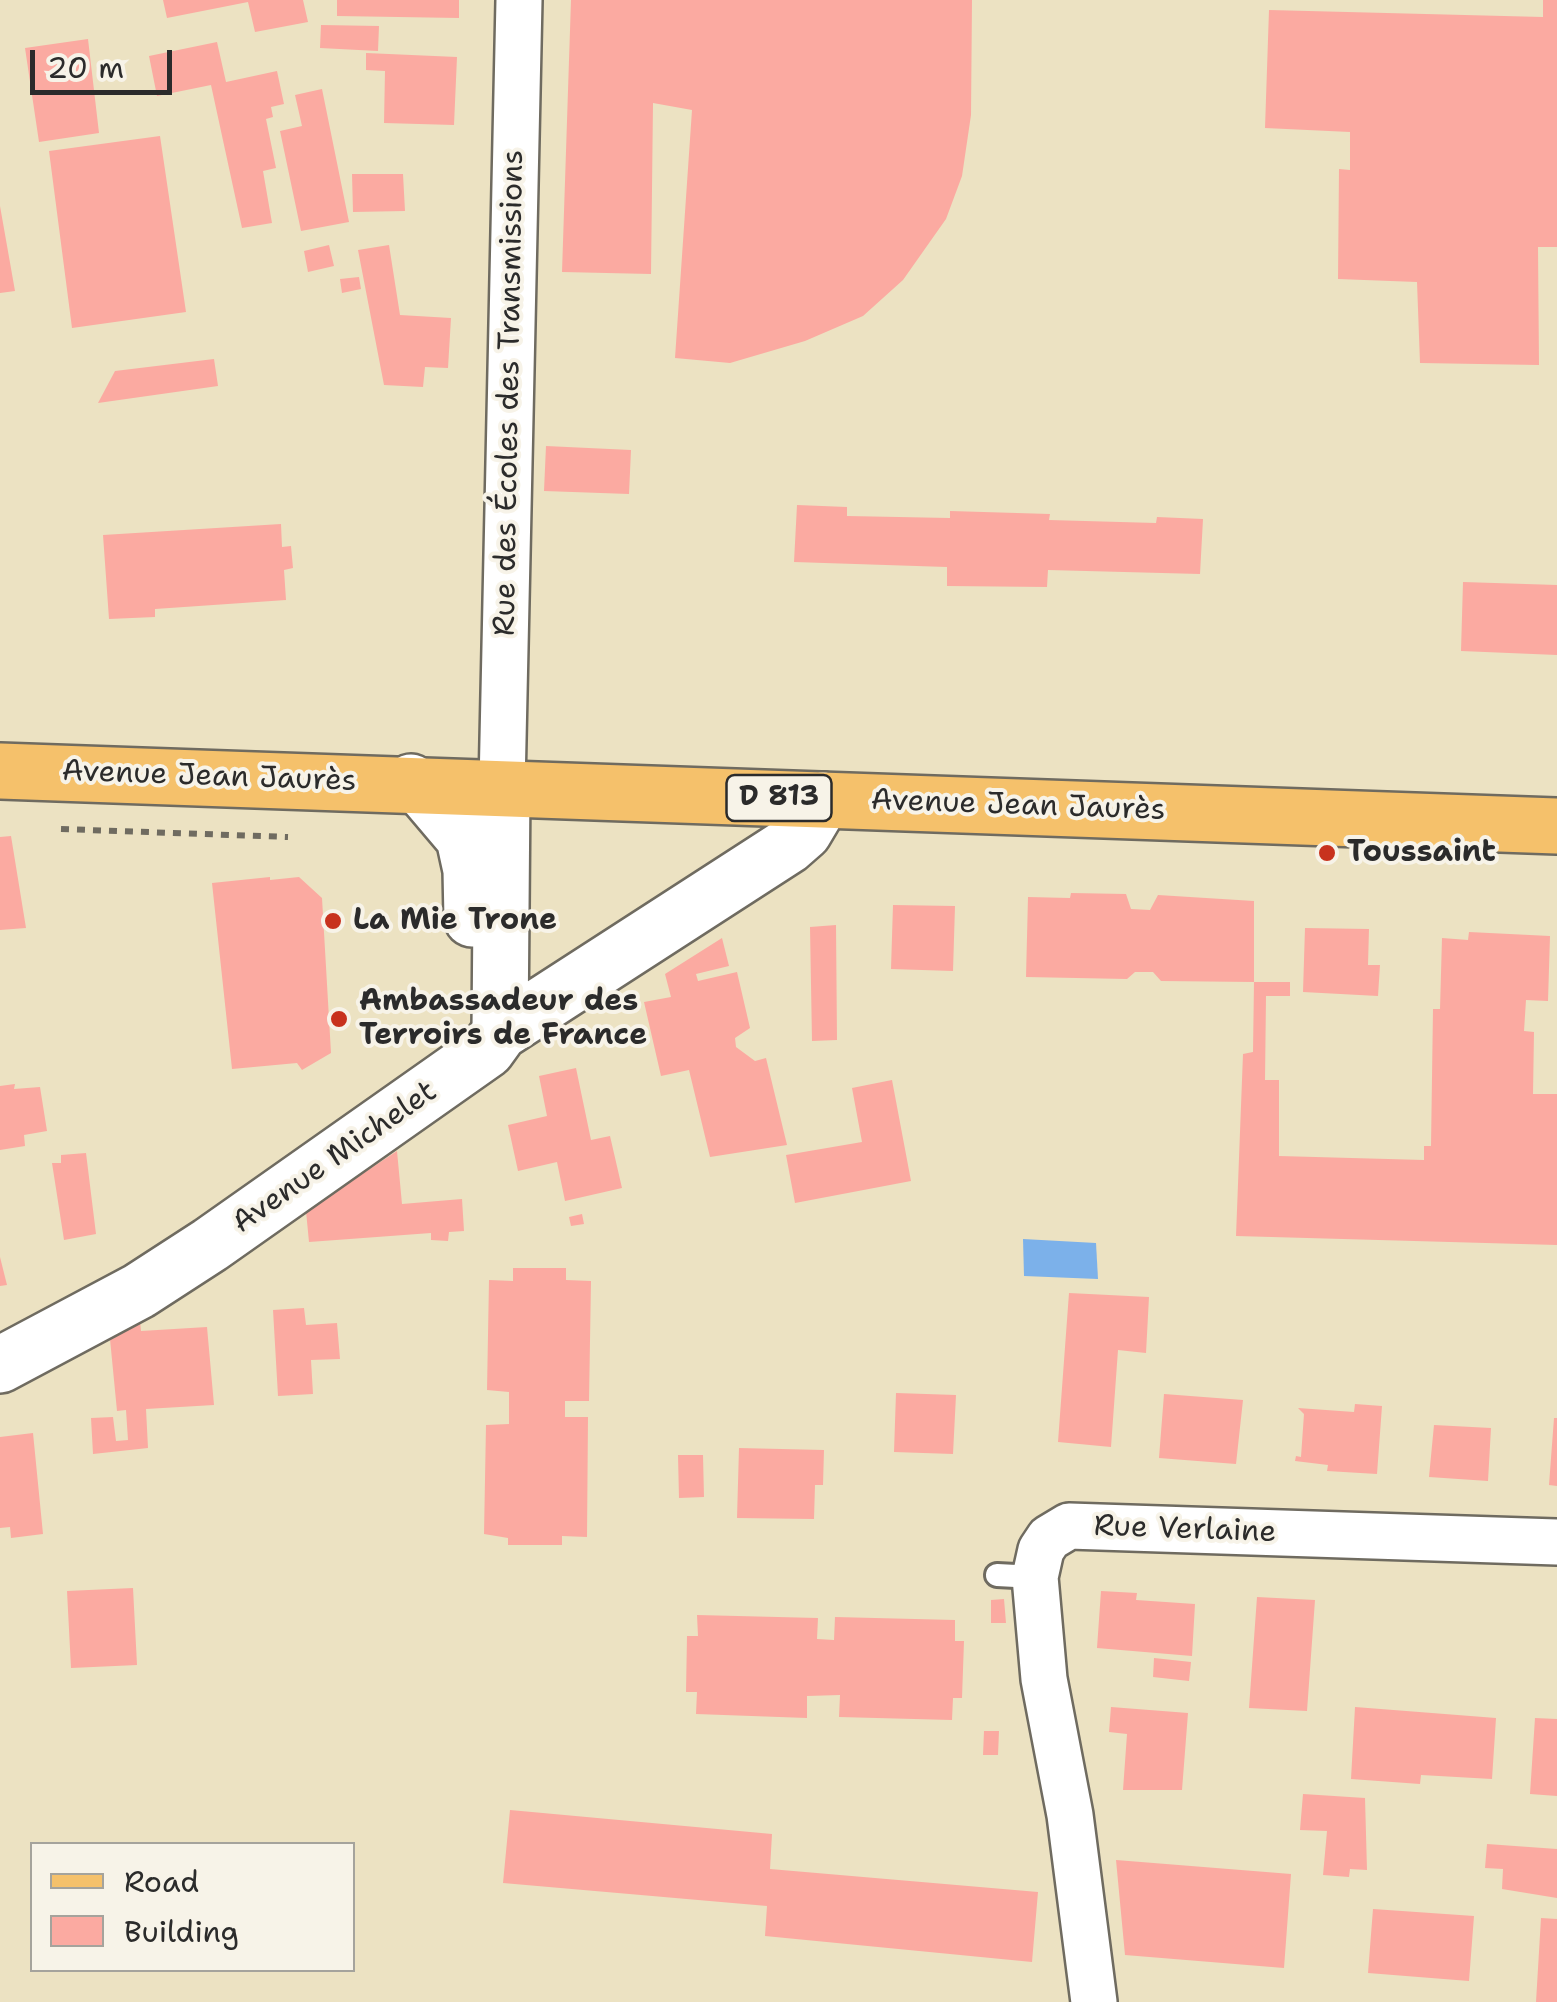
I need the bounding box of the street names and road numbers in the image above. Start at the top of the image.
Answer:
street label: Rue des Écoles des Transmissions [488,150,532,636]
street label: Avenue Jean Jaurès [61,754,357,800]
road number: D 813 [726,775,832,821]
street label: Avenue Jean Jaurès [870,783,1166,829]
street label: Avenue Michelet [226,1074,444,1242]
street label: Rue Verlaine [1093,1509,1277,1551]

